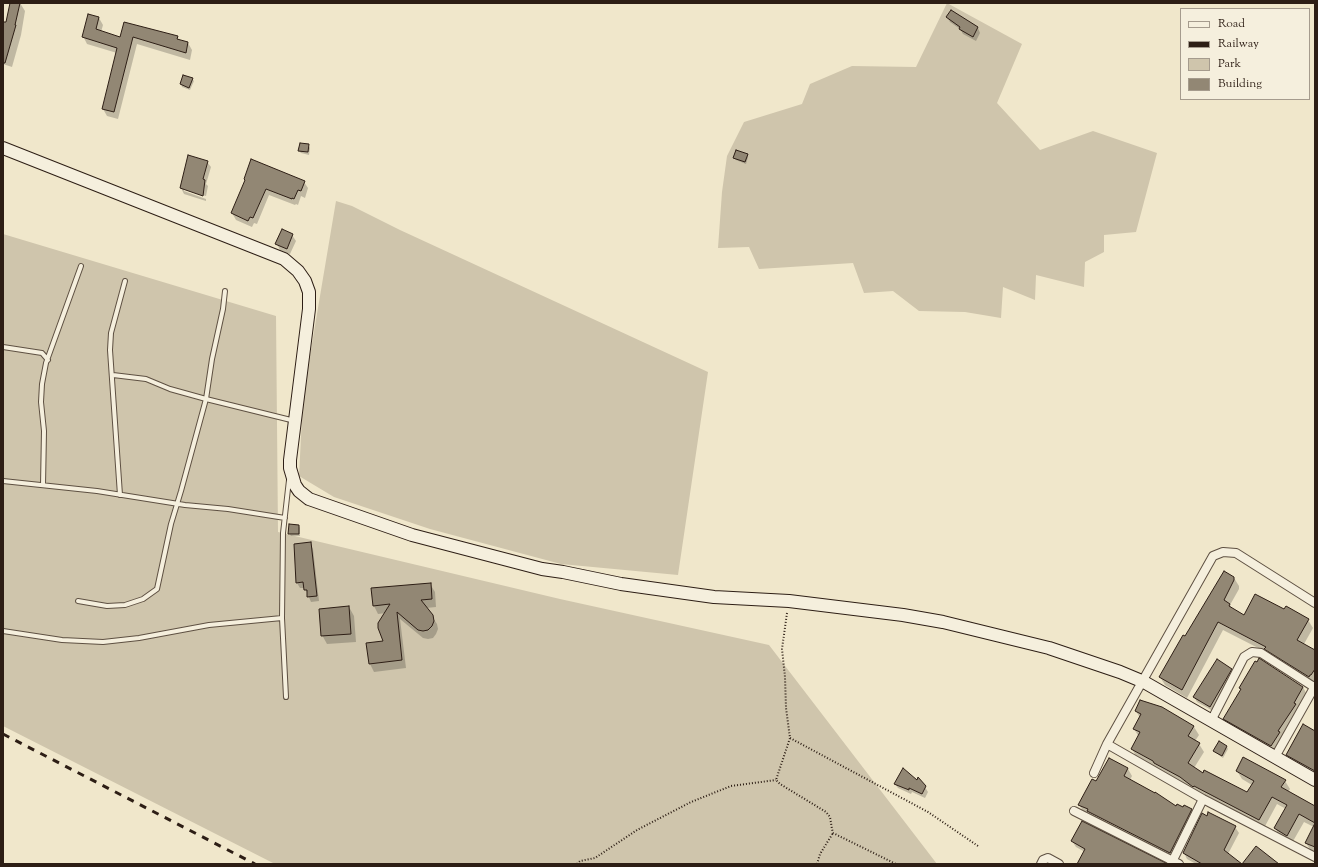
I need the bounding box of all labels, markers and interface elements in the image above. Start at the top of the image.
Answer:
legend [1180,8,1310,100]
text: Road [1218,15,1245,33]
text: Railway [1218,35,1259,53]
text: Park [1218,55,1241,73]
text: Building [1218,75,1262,93]

